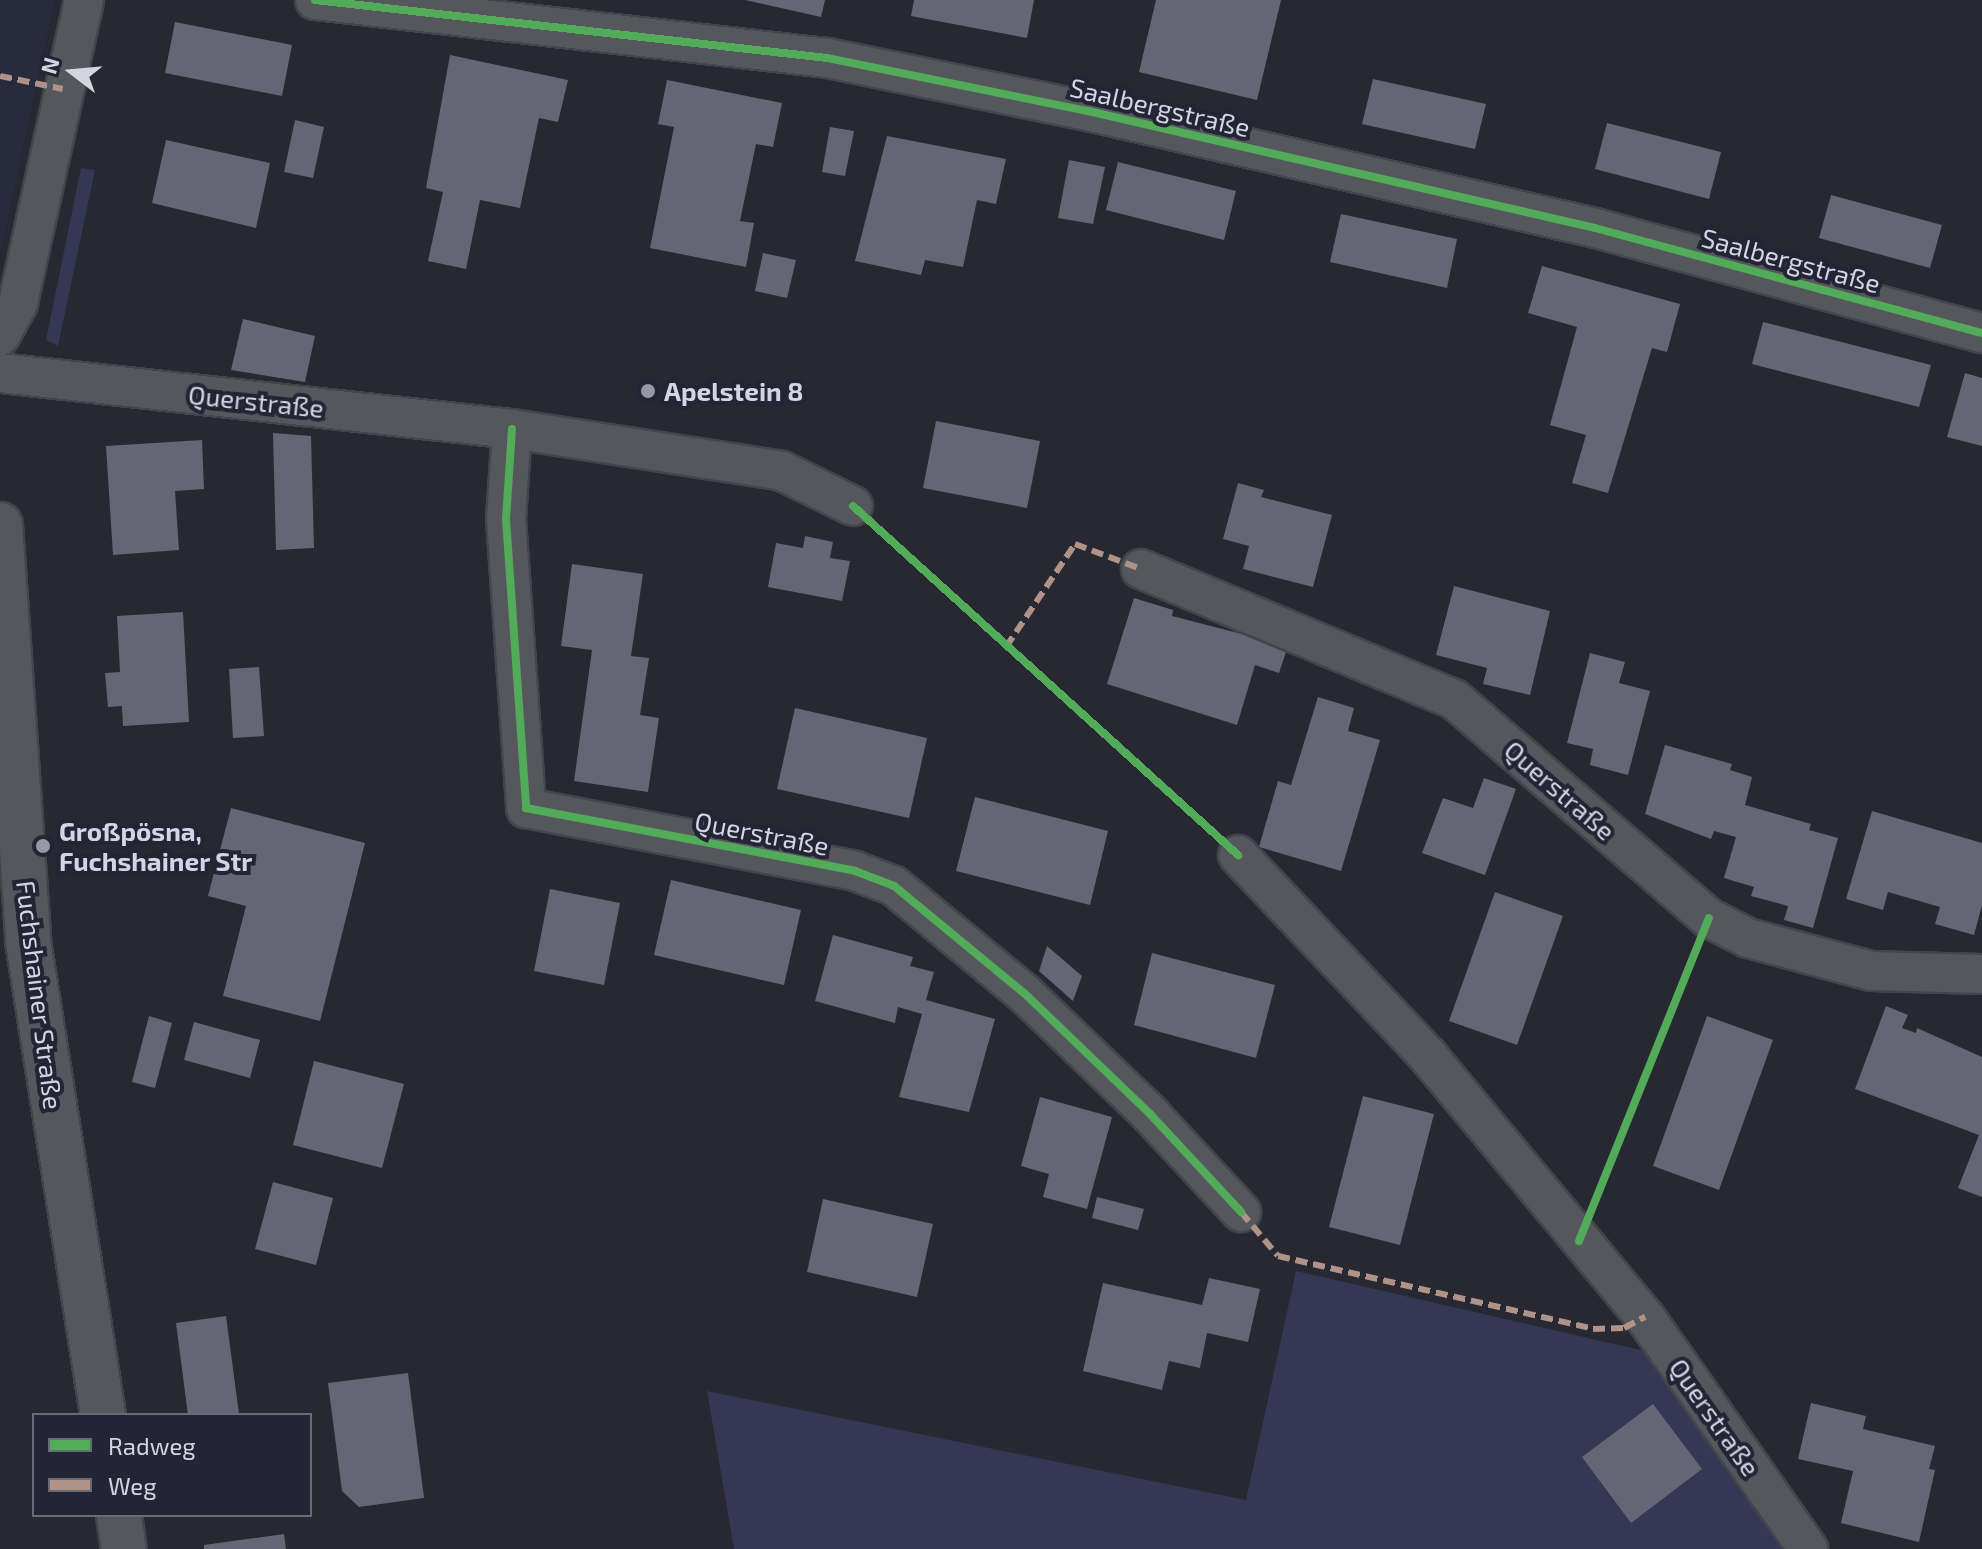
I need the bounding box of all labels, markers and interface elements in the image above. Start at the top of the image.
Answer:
north arrow [32,32,112,112]
text: N [34,54,64,77]
street label: Saalbergstraße [1067,71,1253,143]
street label: Saalbergstraße [1698,221,1884,299]
place label: Apelstein 8 [664,375,804,407]
street label: Querstraße [187,378,325,424]
marker: Apelstein 8 [639,382,657,400]
street label: Querstraße [1498,734,1622,846]
street label: Querstraße [692,805,832,861]
place label: Großpösna, Fuchshainer Str [59,815,253,876]
marker: Großpösna, Fuchshainer Str [34,837,52,855]
street label: Fuchshainer Straße [10,878,70,1112]
street label: Querstraße [1663,1352,1767,1482]
legend [32,1413,312,1517]
text: Radweg [108,1431,196,1460]
text: Weg [108,1471,157,1500]

